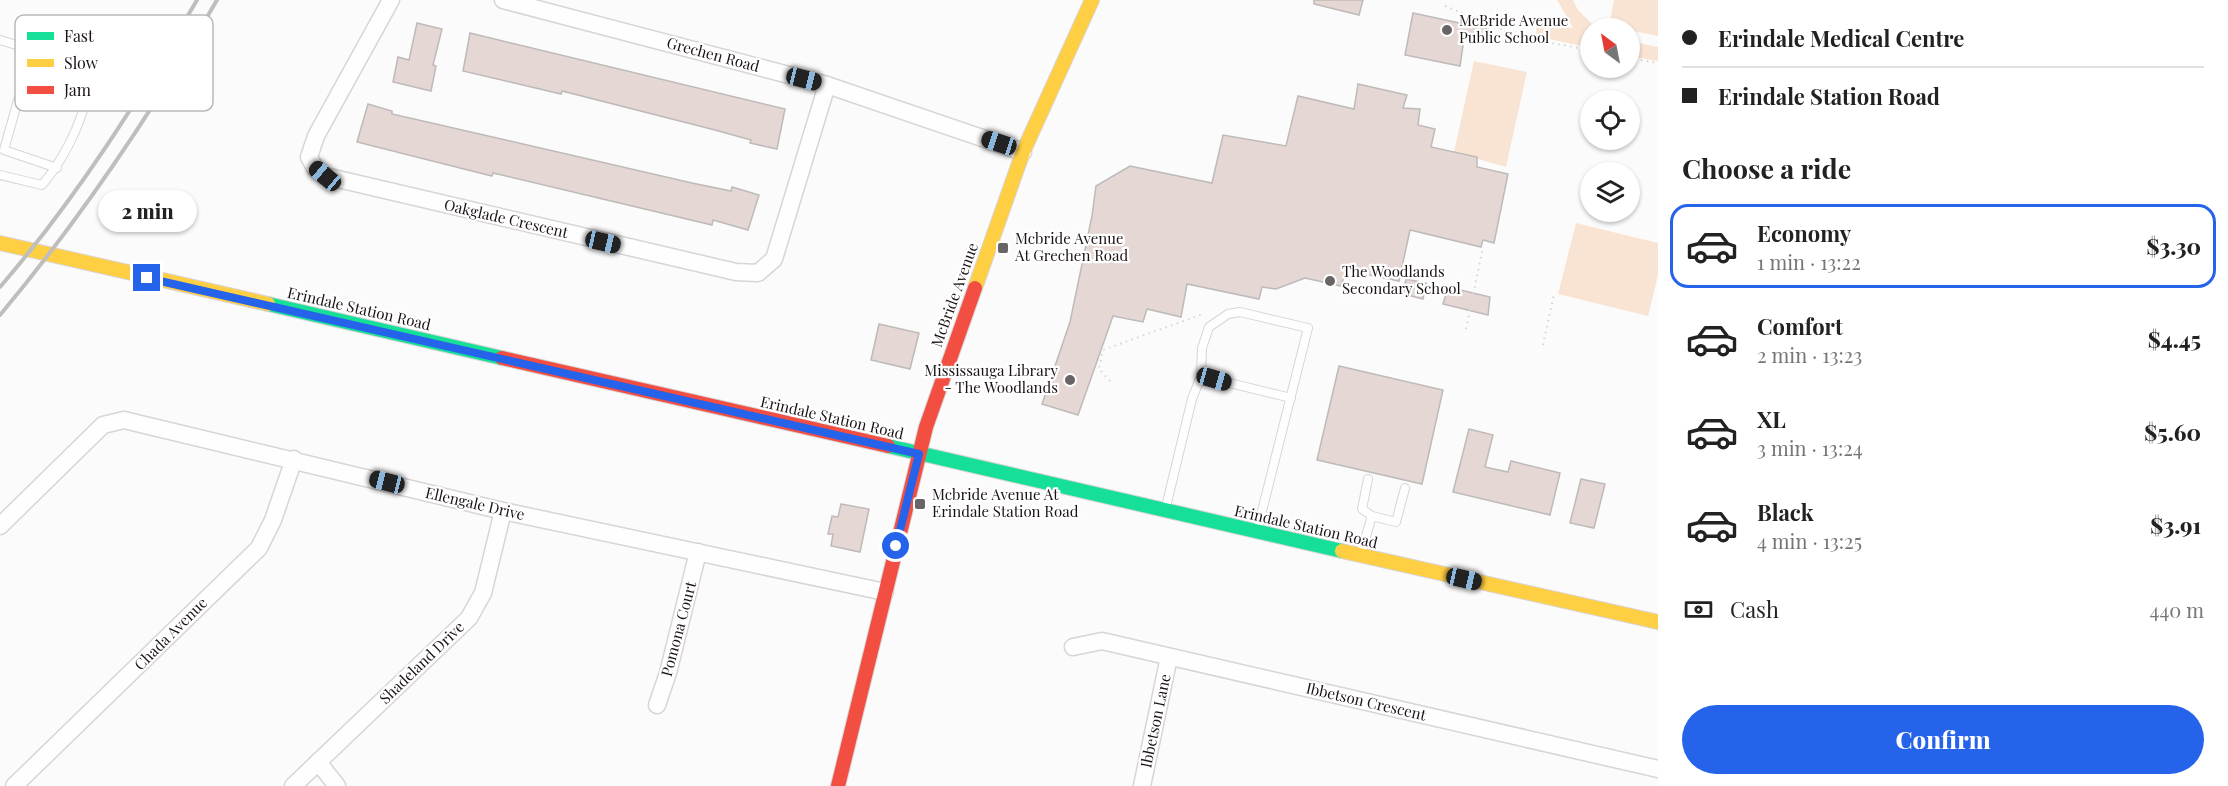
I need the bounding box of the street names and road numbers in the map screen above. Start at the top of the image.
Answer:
street label: Grechen Road [665,32,762,76]
street label: Oakglade Crescent [442,194,571,242]
street label: McBride Avenue [926,240,982,350]
street label: Erindale Station Road [286,282,433,334]
street label: Erindale Station Road [759,391,906,443]
street label: Ellengale Drive [424,482,527,524]
street label: Erindale Station Road [1233,500,1380,552]
street label: Pomona Court [656,578,701,678]
street label: Chada Avenue [130,593,211,674]
street label: Shadeland Drive [375,617,468,708]
street label: Ibbetson Lane [1135,672,1175,769]
street label: Ibbetson Crescent [1304,677,1429,725]

